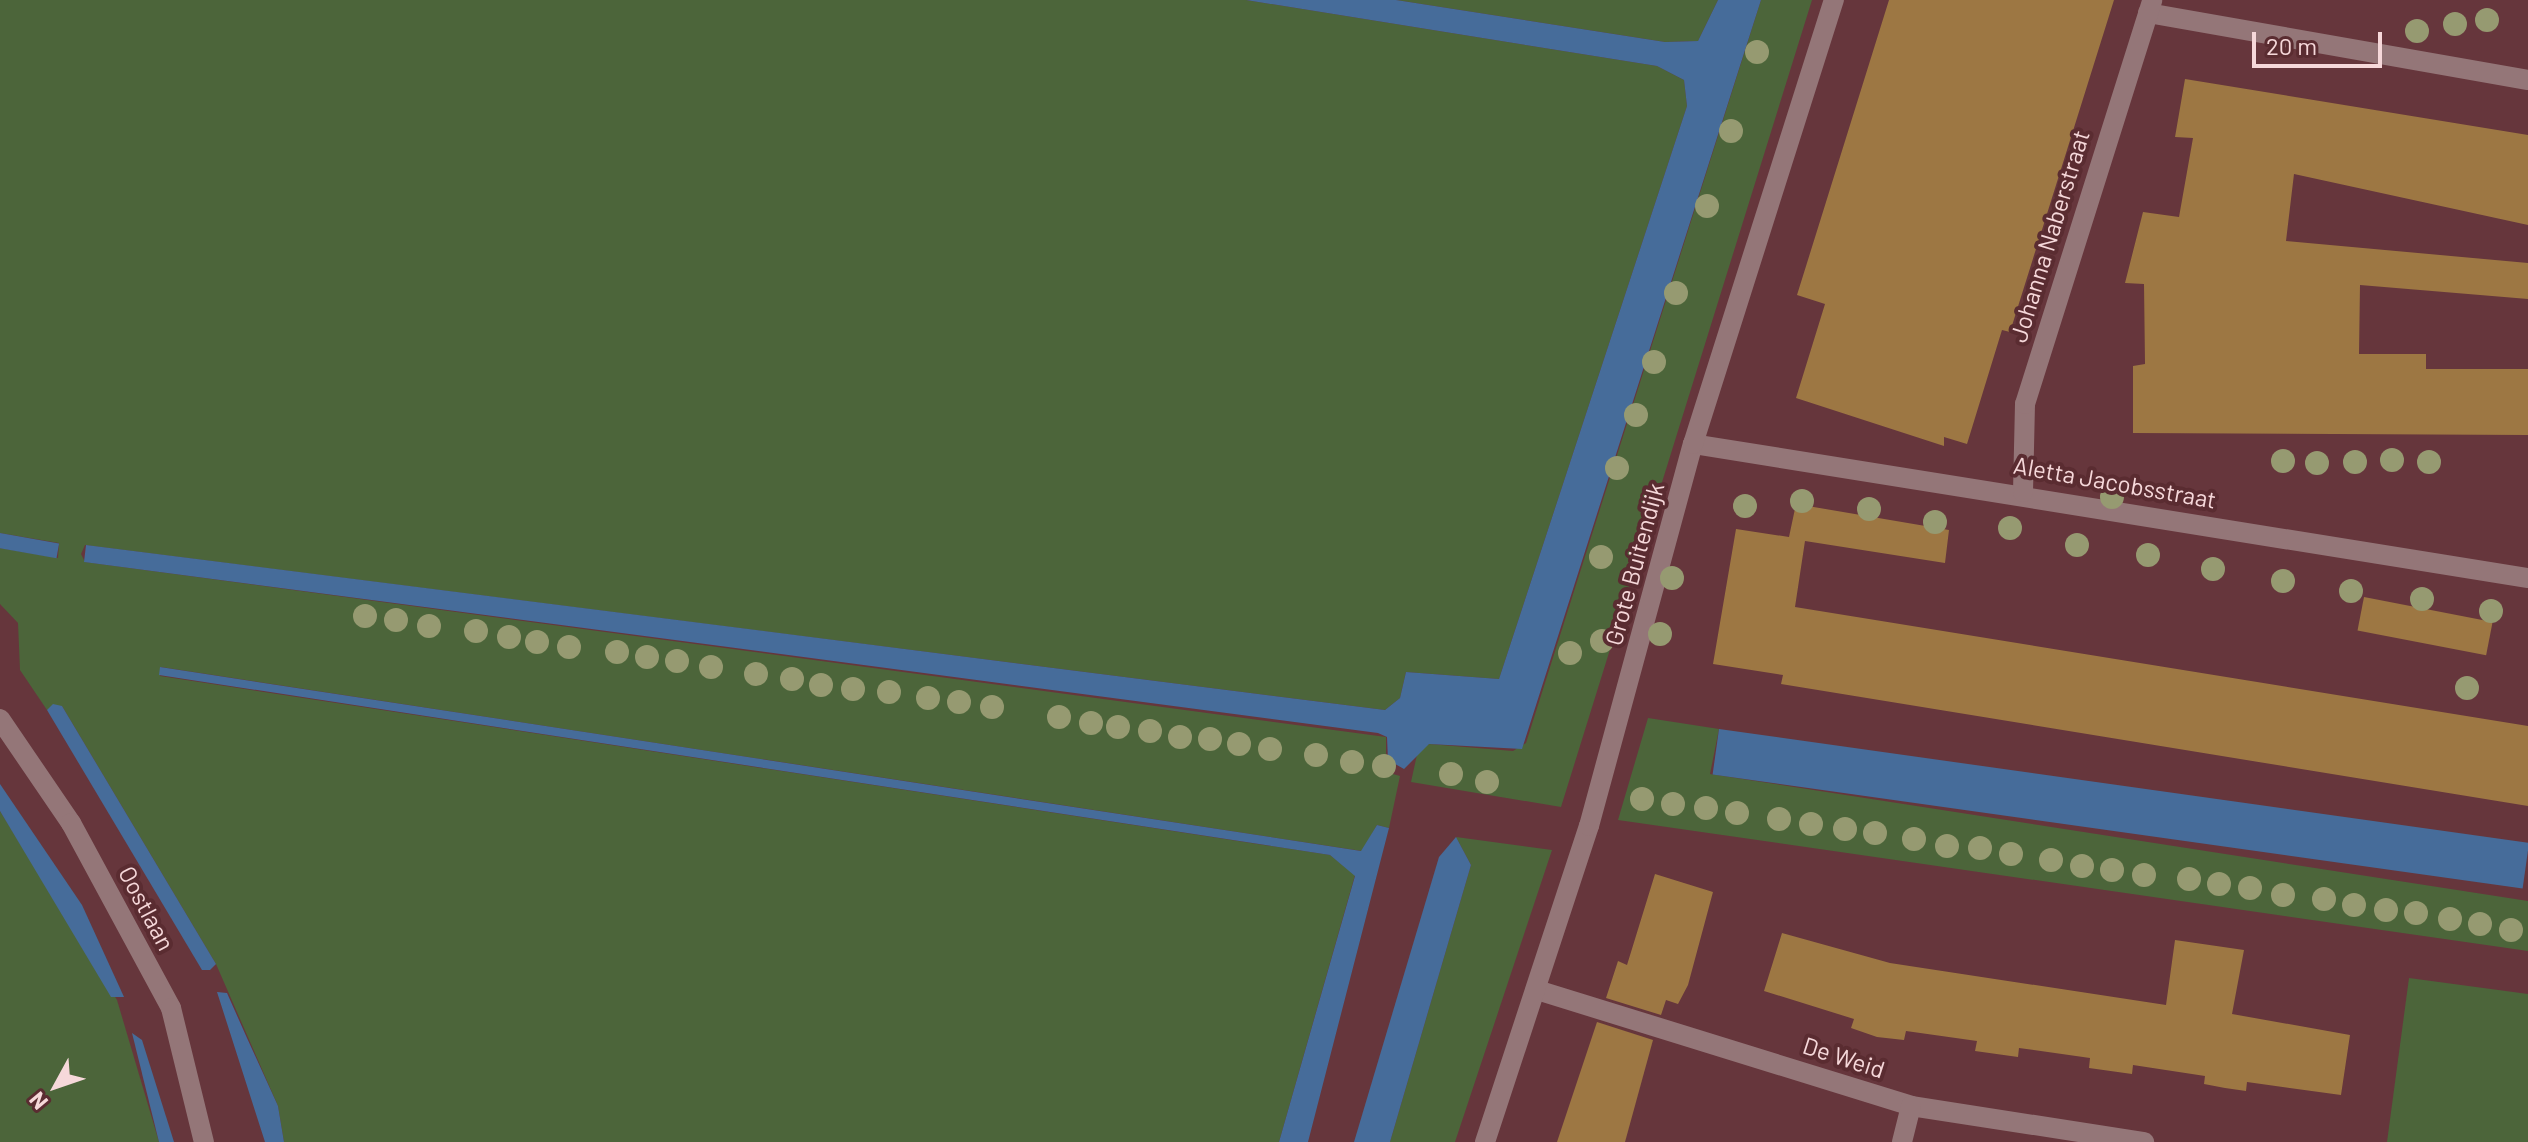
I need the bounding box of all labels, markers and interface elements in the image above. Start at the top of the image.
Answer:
scale bar [2256,16,2386,66]
text: 20 m [2266,31,2317,60]
street label: Johanna Naberstraat [2003,127,2095,345]
street label: Aletta Jacobsstraat [2011,450,2219,514]
street label: Grote Buitendijk [1598,480,1670,648]
street label: Oostlaan [113,861,181,955]
street label: De Weid [1799,1030,1889,1084]
north arrow [16,1046,96,1126]
text: N [23,1087,52,1115]

